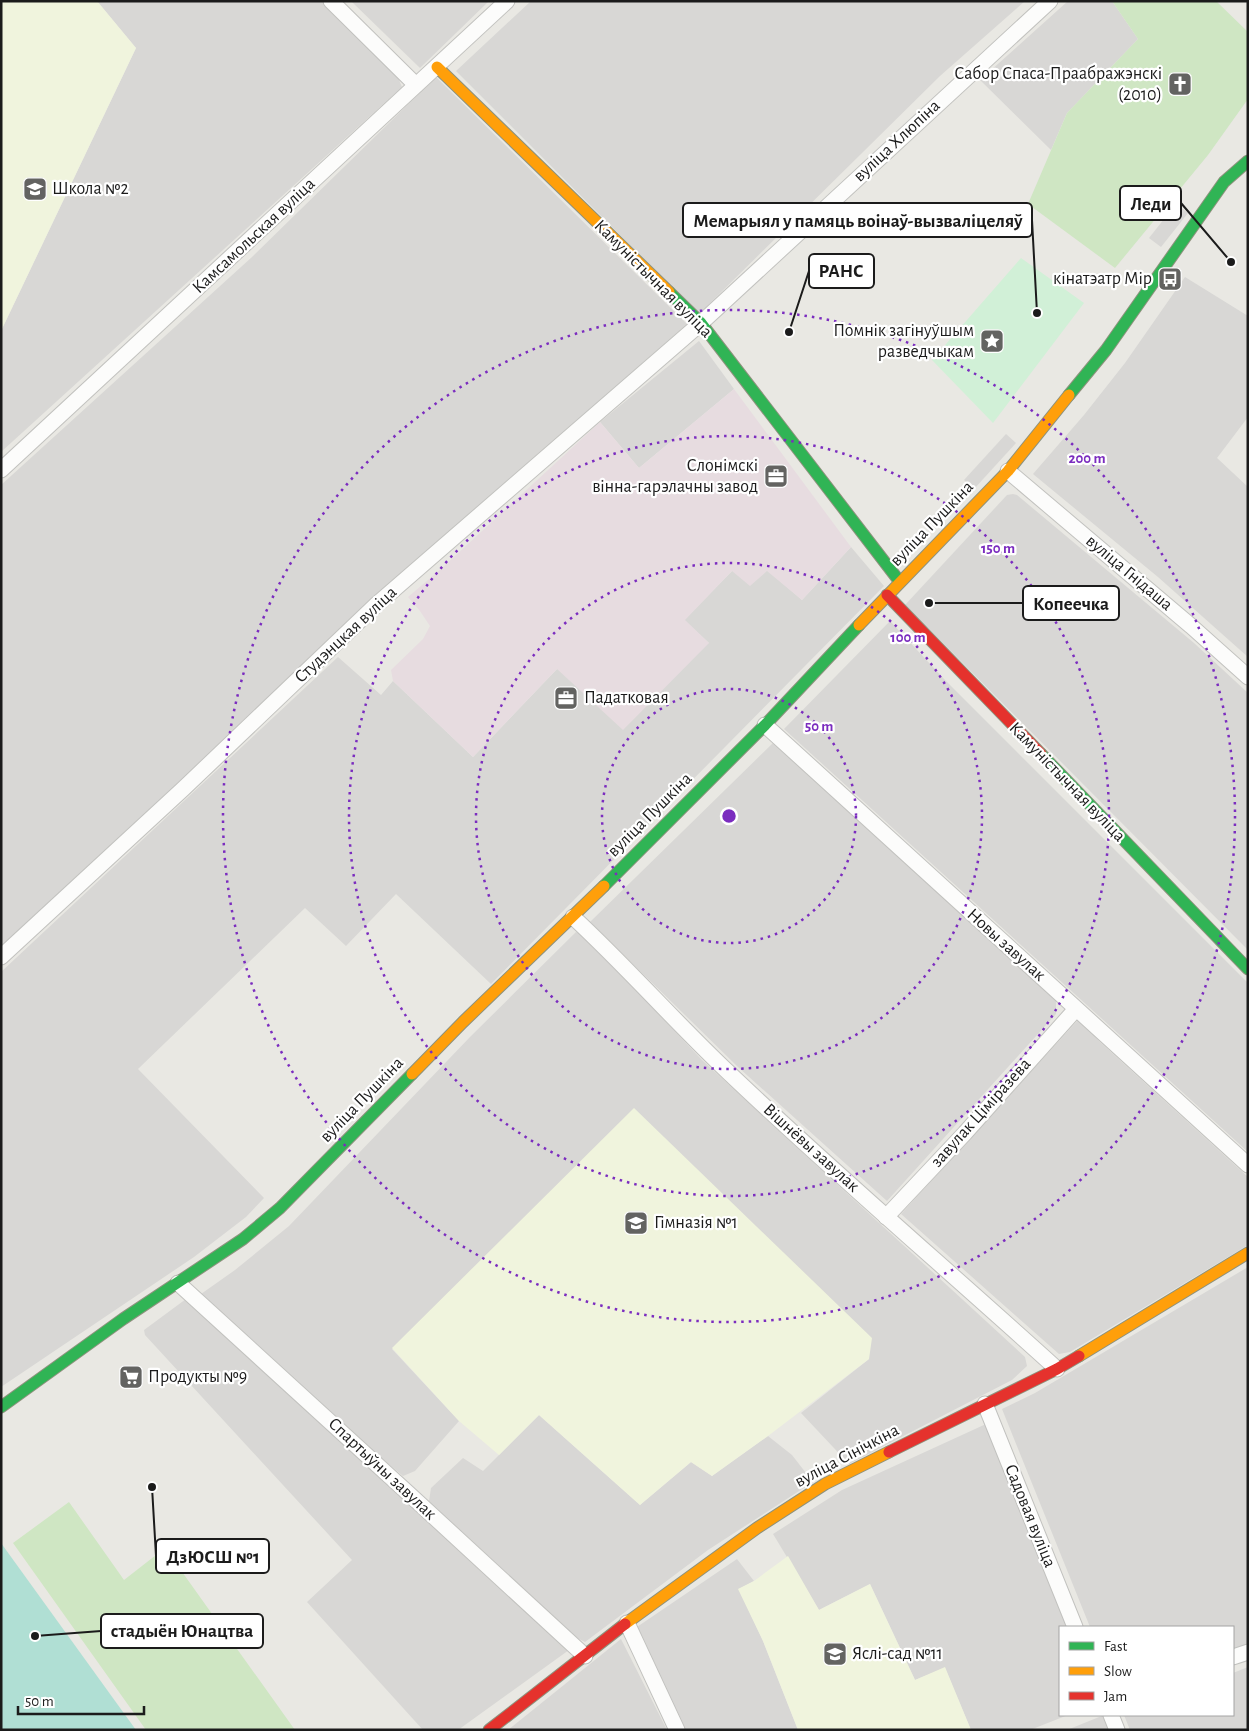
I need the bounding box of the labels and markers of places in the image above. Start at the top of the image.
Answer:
place label: Сабор Спаса-Праабражэнскі (2010) [954,64,1162,104]
church icon: Сабор Спаса-Праабражэнскі (2010) [1167,71,1193,97]
school or university icon: Школа №2 [22,176,48,202]
place label: Школа №2 [52,180,129,198]
callout: Леди [1120,186,1181,220]
callout: Мемарыял у памяць воінаў-вызваліцеляў [683,203,1032,237]
callout: РАНС [809,254,874,288]
bus stop icon: кінатэатр Мір [1157,266,1183,292]
place label: кінатэатр Мір [1053,270,1152,288]
place label: Помнік загінуўшым разведчыкам [833,322,974,361]
place icon: Помнік загінуўшым разведчыкам [979,328,1005,354]
place label: Слонімскі вінна-гарэлачны завод [592,457,758,496]
office icon: Слонімскі вінна-гарэлачны завод [763,463,789,489]
callout: Копеечка [1023,586,1119,620]
office icon: Падатковая [553,685,579,711]
place label: Падатковая [584,689,669,707]
centre of rings [720,807,738,825]
school or university icon: Гімназія №1 [623,1210,649,1236]
place label: Гімназія №1 [654,1214,738,1232]
supermarket icon: Продукты №9 [118,1364,144,1390]
place label: Продукты №9 [148,1368,247,1386]
callout: ДзЮСШ №1 [156,1539,269,1573]
callout: стадыён Юнацтва [101,1614,263,1648]
school or university icon: Яслі-сад №11 [822,1641,848,1667]
place label: Яслі-сад №11 [852,1645,943,1663]

